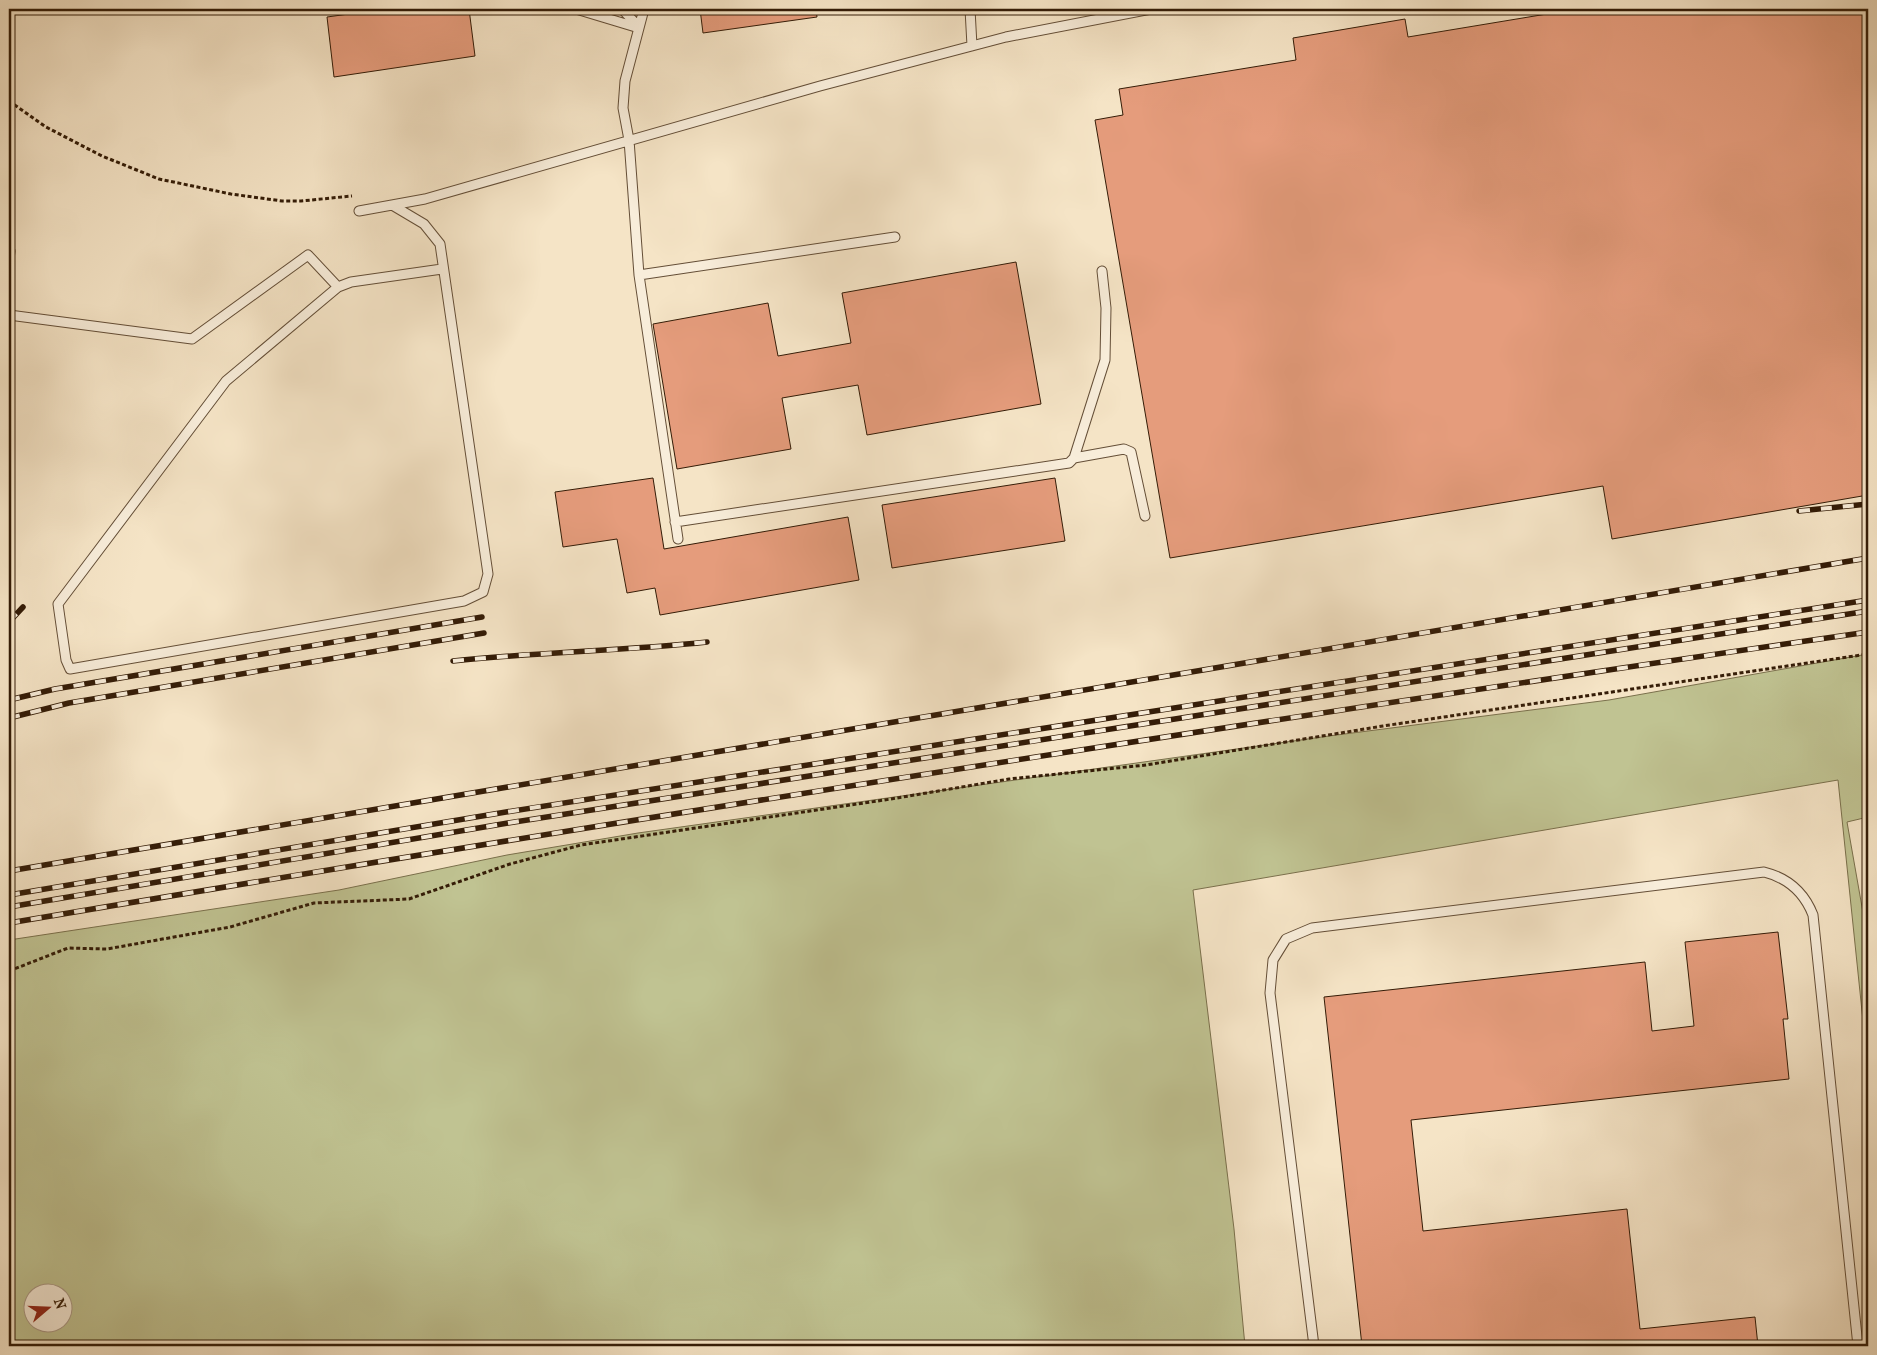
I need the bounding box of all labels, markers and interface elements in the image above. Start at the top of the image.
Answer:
north arrow [22,1282,72,1332]
text: N [50,1296,70,1312]

